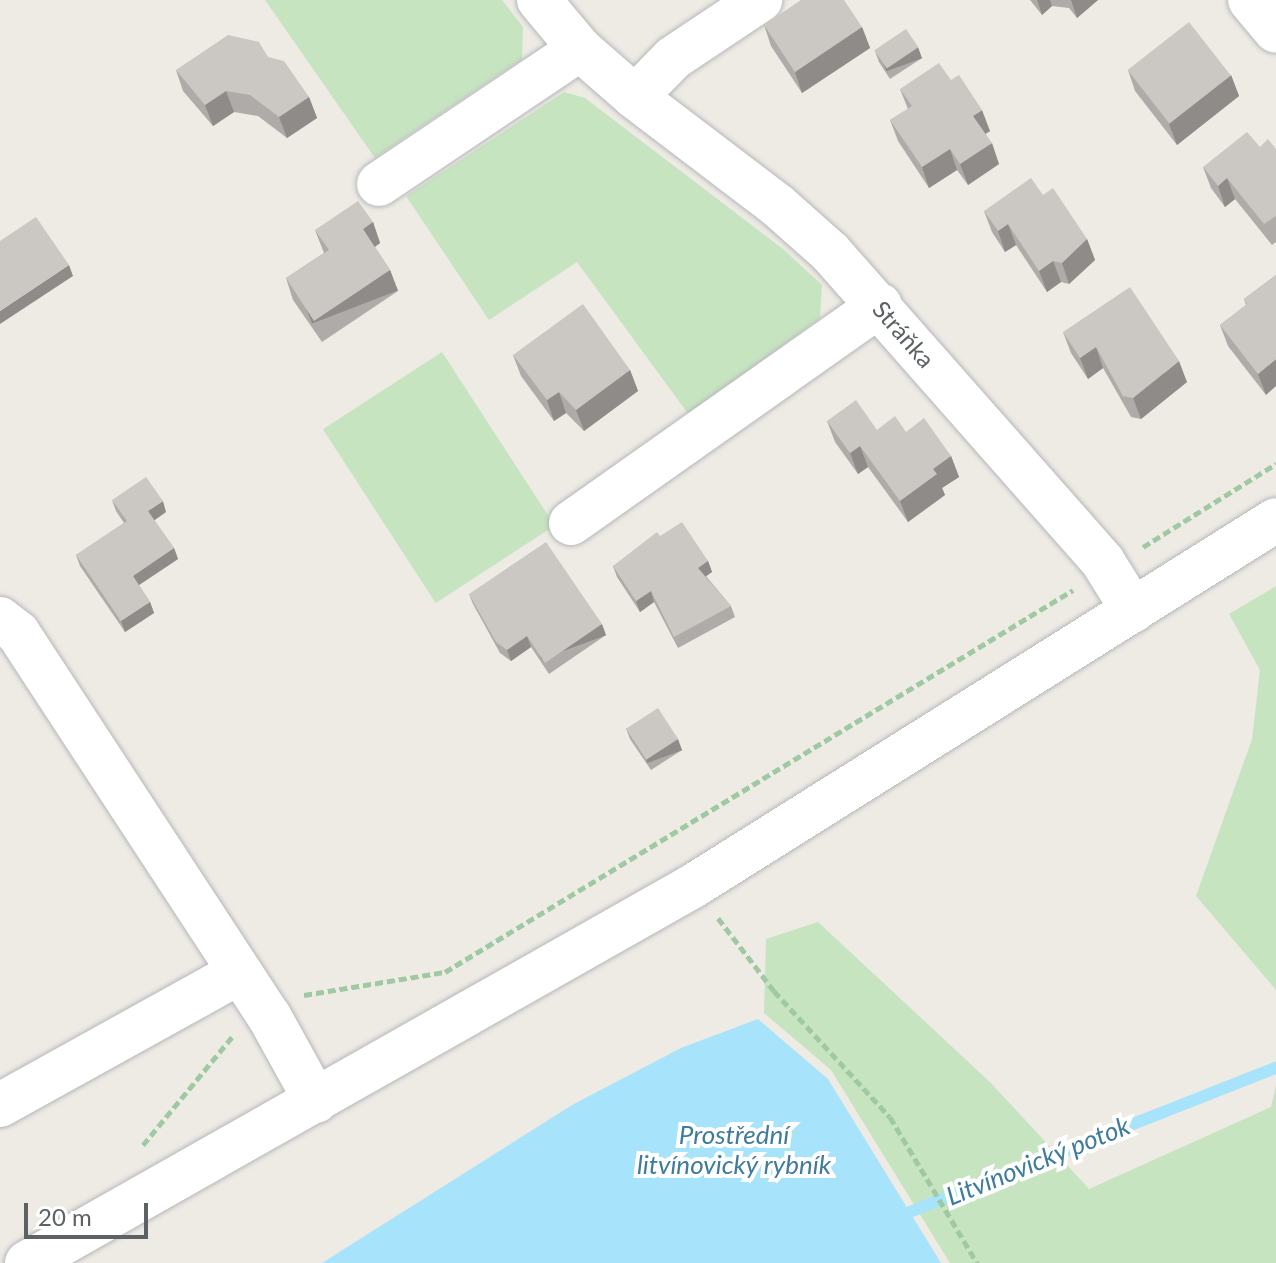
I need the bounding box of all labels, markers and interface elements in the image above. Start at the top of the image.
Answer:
street label: Stráňka [867,295,941,373]
water label: Litvínovický potok [941,1110,1135,1212]
water label: Prostřední litvínovický rybník [637,1119,831,1180]
scale bar [28,1187,152,1237]
text: 20 m [38,1202,92,1231]

